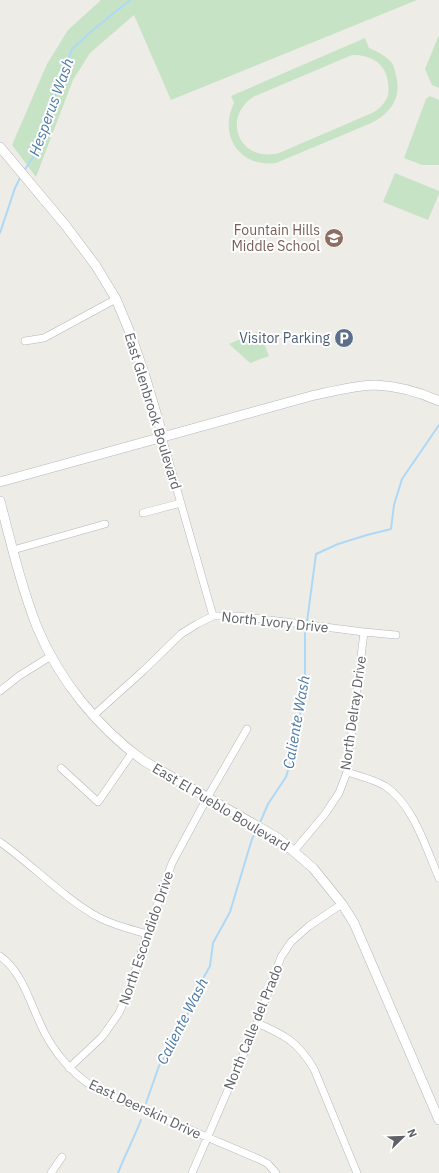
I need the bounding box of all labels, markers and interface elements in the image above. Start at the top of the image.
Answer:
water label: Hesperus Wash [25,55,77,159]
place label: Fountain Hills Middle School [231,221,320,255]
school or university icon: Fountain Hills Middle School [323,227,345,249]
parking icon: Visitor Parking [333,327,355,349]
place label: Visitor Parking [239,329,331,347]
street label: East Glenbrook Boulevard [121,330,185,492]
street label: North Ivory Drive [221,607,330,637]
street label: North Delray Drive [336,654,370,771]
water label: Caliente Wash [278,674,314,770]
street label: East El Pueblo Boulevard [149,759,293,855]
street label: North Escondido Drive [115,868,177,1007]
street label: North Calle del Prado [220,962,286,1092]
water label: Caliente Wash [152,975,212,1067]
street label: East Deerskin Drive [86,1075,204,1143]
north arrow [383,1117,423,1157]
text: N [404,1127,420,1140]

